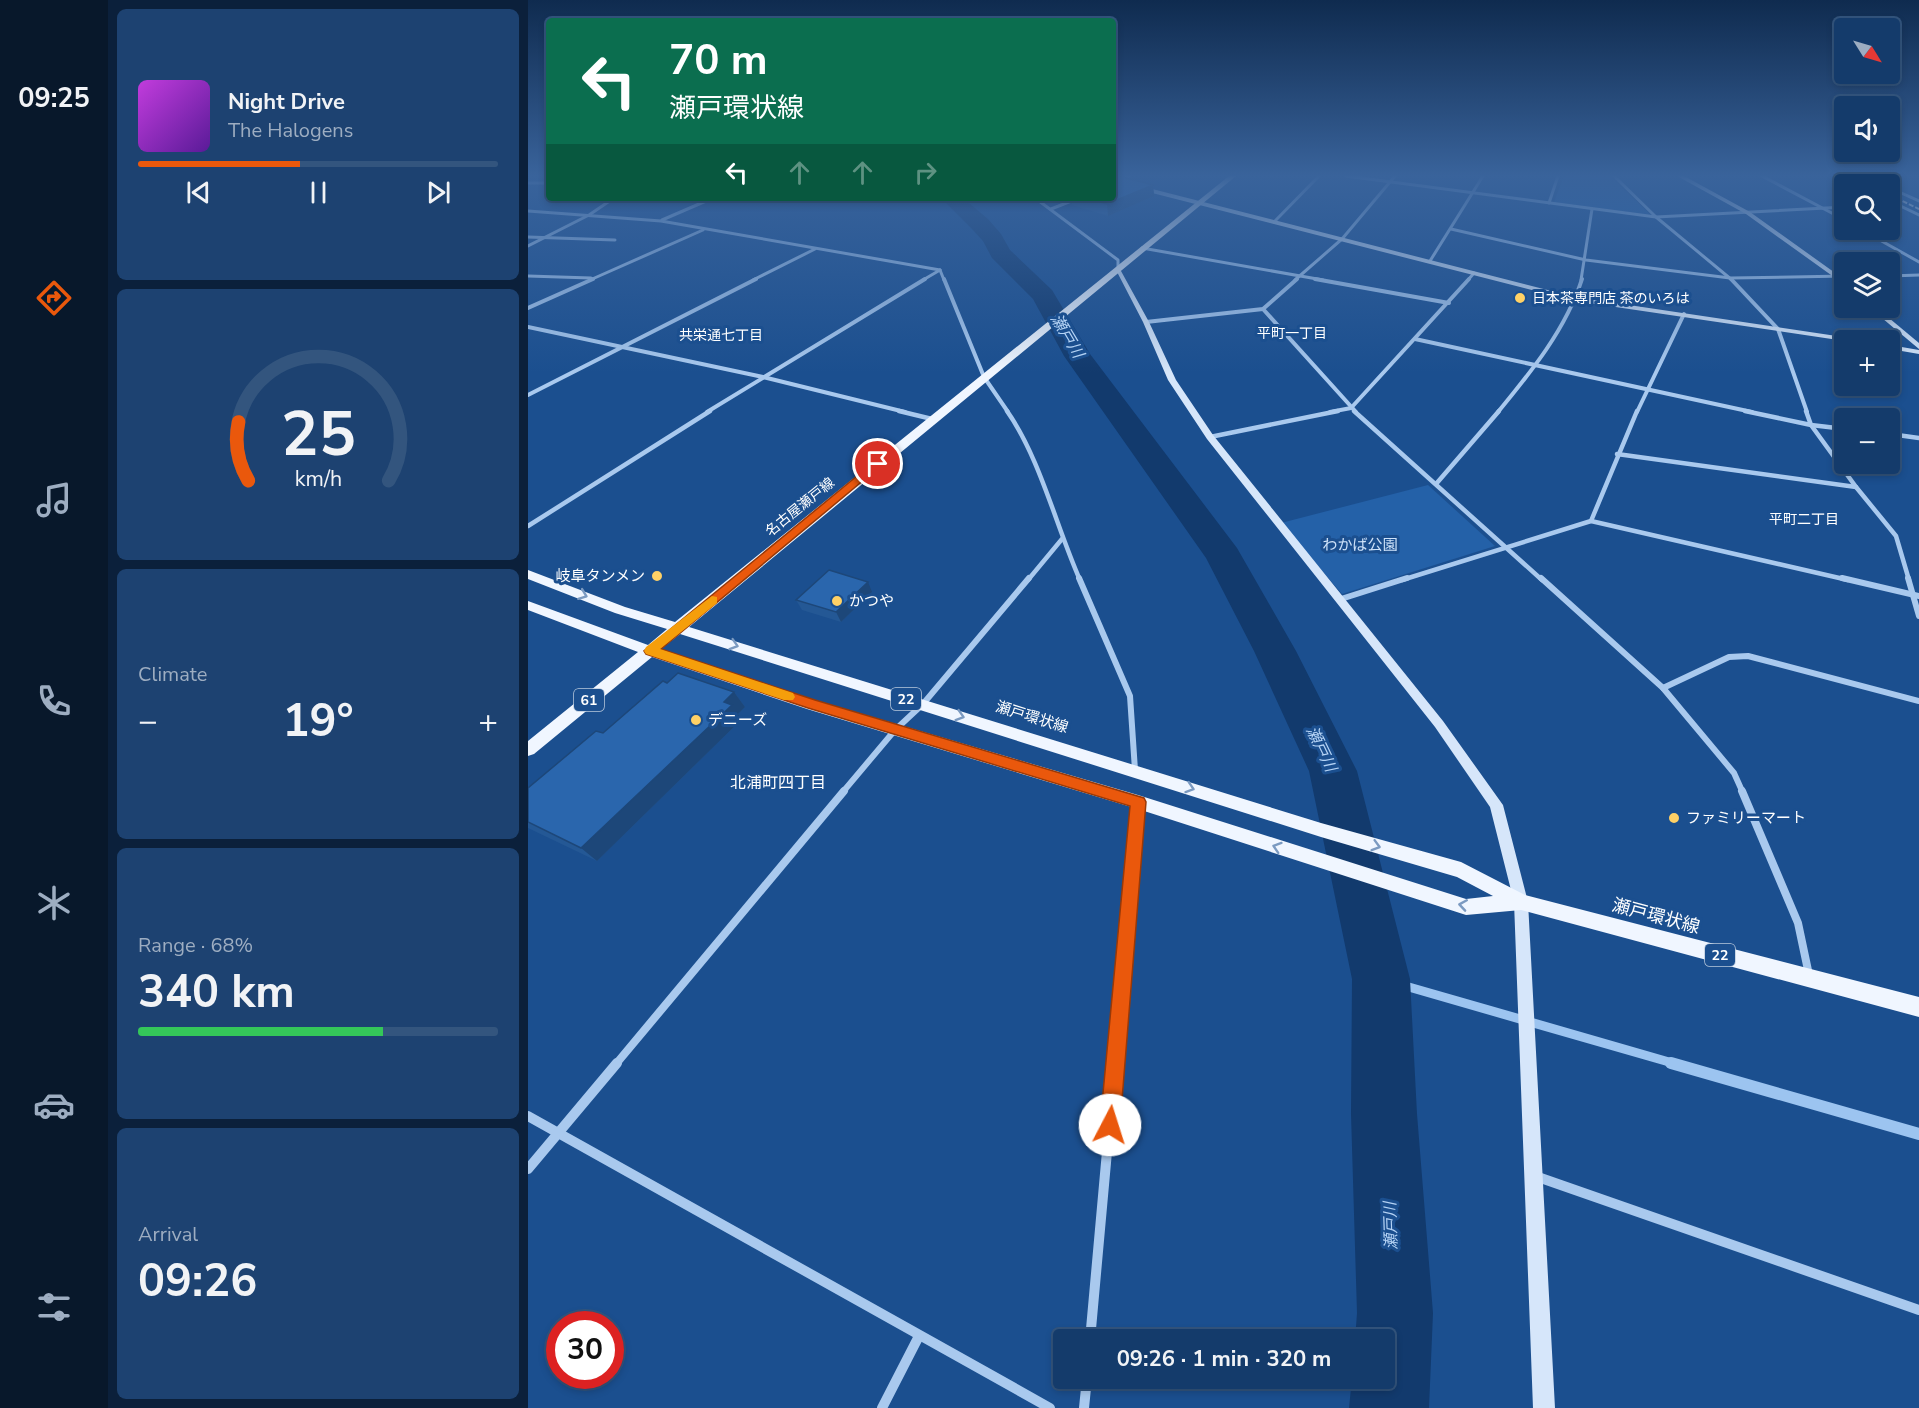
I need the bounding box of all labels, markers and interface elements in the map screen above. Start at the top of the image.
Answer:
north arrow [1834,18,1900,84]
map controls [1834,18,1900,474]
text: 70 m [669,32,768,89]
icon: left [570,42,648,120]
text: 09:25 [18,80,90,117]
text: Night Drive [228,87,345,117]
text: 瀬戸環状線 [669,90,804,127]
button: sound [1834,96,1900,162]
text: The Halogens [228,117,353,144]
icon: left [720,156,753,189]
icon: ahead [783,156,816,189]
icon: ahead [846,156,879,189]
icon: right [909,156,942,189]
button: search [1834,174,1900,240]
icon: previous [182,176,215,209]
icon: pause [302,176,335,209]
icon: next [422,176,455,209]
button: layers [1834,252,1900,318]
icon: directions [33,277,75,319]
place label: 日本茶専門店 茶のいろは [1532,289,1690,308]
marker: 日本茶専門店 茶のいろは [1513,291,1527,305]
water label: 瀬戸川 [1045,310,1090,364]
district label: 平町一丁目 [1257,324,1327,343]
district label: 共栄通七丁目 [679,326,763,345]
button: + [1834,330,1900,396]
text: 25 [281,392,355,477]
button: − [1834,408,1900,474]
pin [852,438,903,489]
icon: arrive [861,447,894,480]
text: km/h [294,465,342,495]
street label: 名古屋瀬戸線 [761,473,839,541]
icon: music [33,479,75,521]
district label: 平町二丁目 [1769,510,1839,529]
park label: わかば公園 [1322,535,1398,555]
place label: 岐阜タンメン [555,566,645,586]
marker: 岐阜タンメン [650,569,664,583]
one-way arrow [576,588,587,600]
place label: かつや [849,591,894,611]
marker: かつや [830,594,844,608]
one-way arrow [728,638,739,651]
text: Climate [138,661,207,688]
icon: phone [33,680,75,722]
road number: 22 [891,688,921,710]
road number: 61 [574,689,604,711]
text: 19° [282,691,354,752]
street label: 瀬戸環状線 [993,696,1071,738]
text: − [138,699,158,744]
text: + [478,699,498,744]
one-way arrow [954,709,965,721]
place label: デニーズ [708,710,767,730]
marker: デニーズ [689,713,703,727]
water label: 瀬戸川 [1301,723,1342,777]
district label: 北浦町四丁目 [730,772,826,794]
one-way arrow [1184,781,1195,793]
place label: ファミリーマート [1686,808,1806,828]
marker: ファミリーマート [1667,811,1681,825]
one-way arrow [1370,839,1381,851]
one-way arrow [1272,842,1283,854]
icon: climate [33,882,75,924]
street label: 瀬戸環状線 [1609,893,1703,939]
one-way arrow [1459,899,1468,911]
text: Range · 68% [138,932,253,959]
road number: 22 [1705,944,1735,966]
text: 340 km [138,962,295,1023]
icon: car [33,1084,75,1126]
position arrow [1078,1093,1142,1157]
water label: 瀬戸川 [1379,1200,1403,1250]
text: Arrival [138,1221,198,1248]
text: 09:26 [138,1251,257,1312]
icon: filters [33,1286,75,1328]
speed limit sign: 30 [546,1311,624,1389]
text: 09:26 · 1 min · 320 m [1117,1344,1331,1374]

